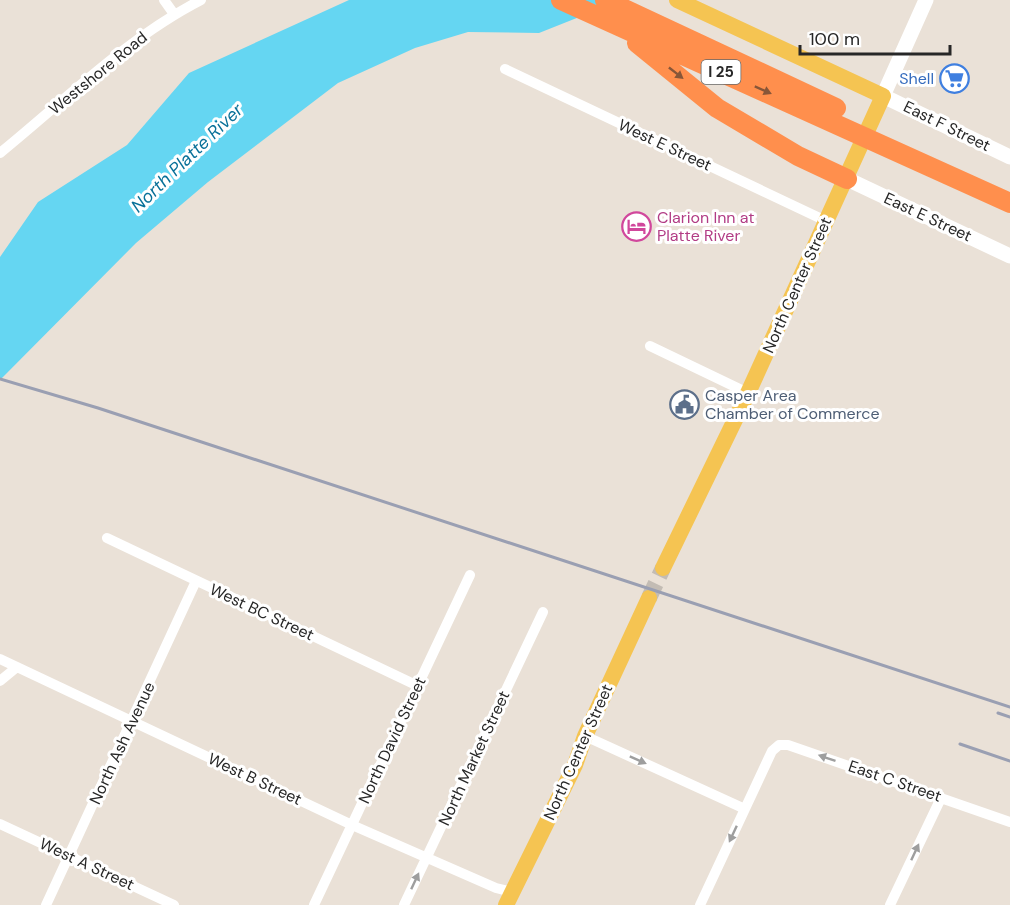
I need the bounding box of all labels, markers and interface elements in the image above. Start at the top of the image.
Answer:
scale bar [800,18,950,56]
street label: Westshore Road [45,27,151,119]
text: 100 m [809,27,860,51]
road number: I 25 [702,60,740,84]
supermarket icon: Shell [939,62,971,94]
one-way arrow [668,67,684,80]
place label: Shell [899,68,934,89]
one-way arrow [755,85,773,95]
street label: East F Street [900,96,994,156]
water label: North Platte River [126,97,249,218]
street label: West E Street [615,114,715,176]
street label: East E Street [881,187,975,247]
place label: Clarion Inn at Platte River [657,207,755,246]
hotel icon: Clarion Inn at Platte River [620,210,652,242]
street label: North Center Street [758,214,836,356]
place label: Casper Area Chamber of Commerce [705,385,880,424]
public building icon: Casper Area Chamber of Commerce [668,388,700,420]
street label: West BC Street [206,579,318,645]
street label: North David Street [353,673,431,807]
street label: North Ash Avenue [84,678,160,808]
street label: North Center Street [539,681,617,823]
street label: North Market Street [434,687,514,829]
street label: West B Street [205,748,305,810]
one-way arrow [818,752,836,762]
street label: East C Street [846,755,944,807]
one-way arrow [630,756,647,765]
one-way arrow [729,825,738,842]
street label: West A Street [36,833,138,895]
one-way arrow [911,844,920,861]
one-way arrow [411,873,420,890]

